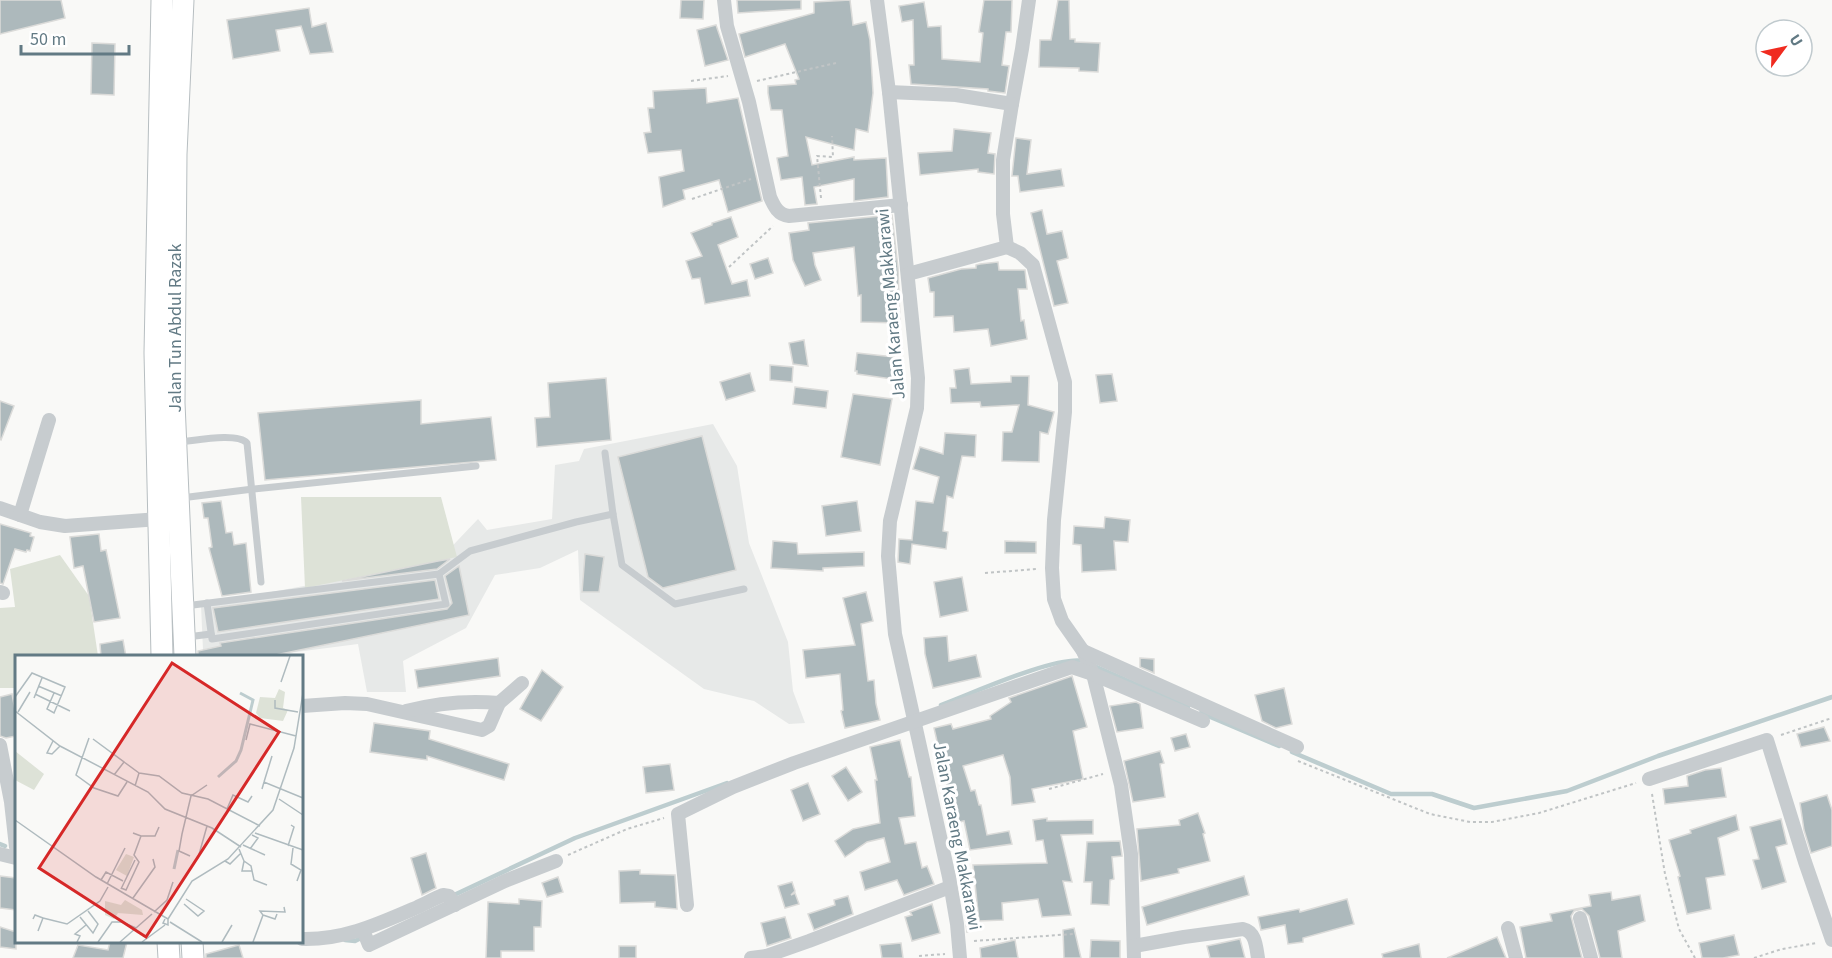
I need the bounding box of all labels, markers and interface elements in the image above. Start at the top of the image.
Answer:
scale bar [21,18,129,56]
north arrow [1754,18,1814,78]
text: 50 m [30,27,66,52]
text: U [1784,30,1808,51]
street label: Jalan Karaeng Makkarawi [870,207,912,401]
street label: Jalan Tun Abdul Razak [163,243,188,413]
inset map [15,655,303,943]
street label: Jalan Karaeng Makkarawi [926,739,988,933]

